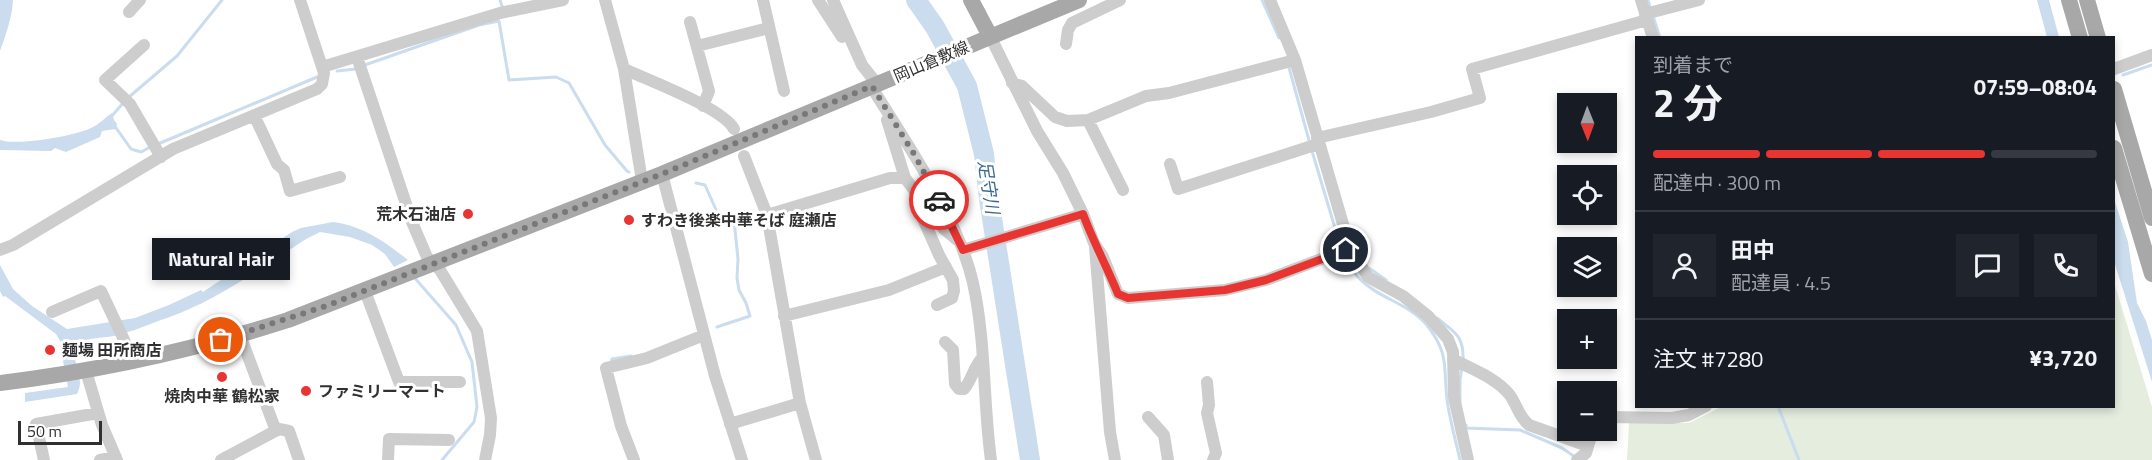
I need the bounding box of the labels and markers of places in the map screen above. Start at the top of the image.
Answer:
place label: 荒木石油店 [376,202,456,226]
marker: 荒木石油店 [461,207,475,221]
place label: すわき後楽中華そば 庭瀬店 [641,208,837,232]
marker: すわき後楽中華そば 庭瀬店 [622,213,636,227]
pin [1320,224,1371,275]
callout: Natural Hair [152,238,290,280]
pin [195,314,246,365]
place label: 麺場 田所商店 [62,338,162,362]
marker: 麺場 田所商店 [43,343,57,357]
marker: 焼肉中華 鶴松家 [215,370,229,384]
place label: ファミリーマート [318,379,446,403]
place label: 焼肉中華 鶴松家 [164,384,280,408]
marker: ファミリーマート [299,384,313,398]

